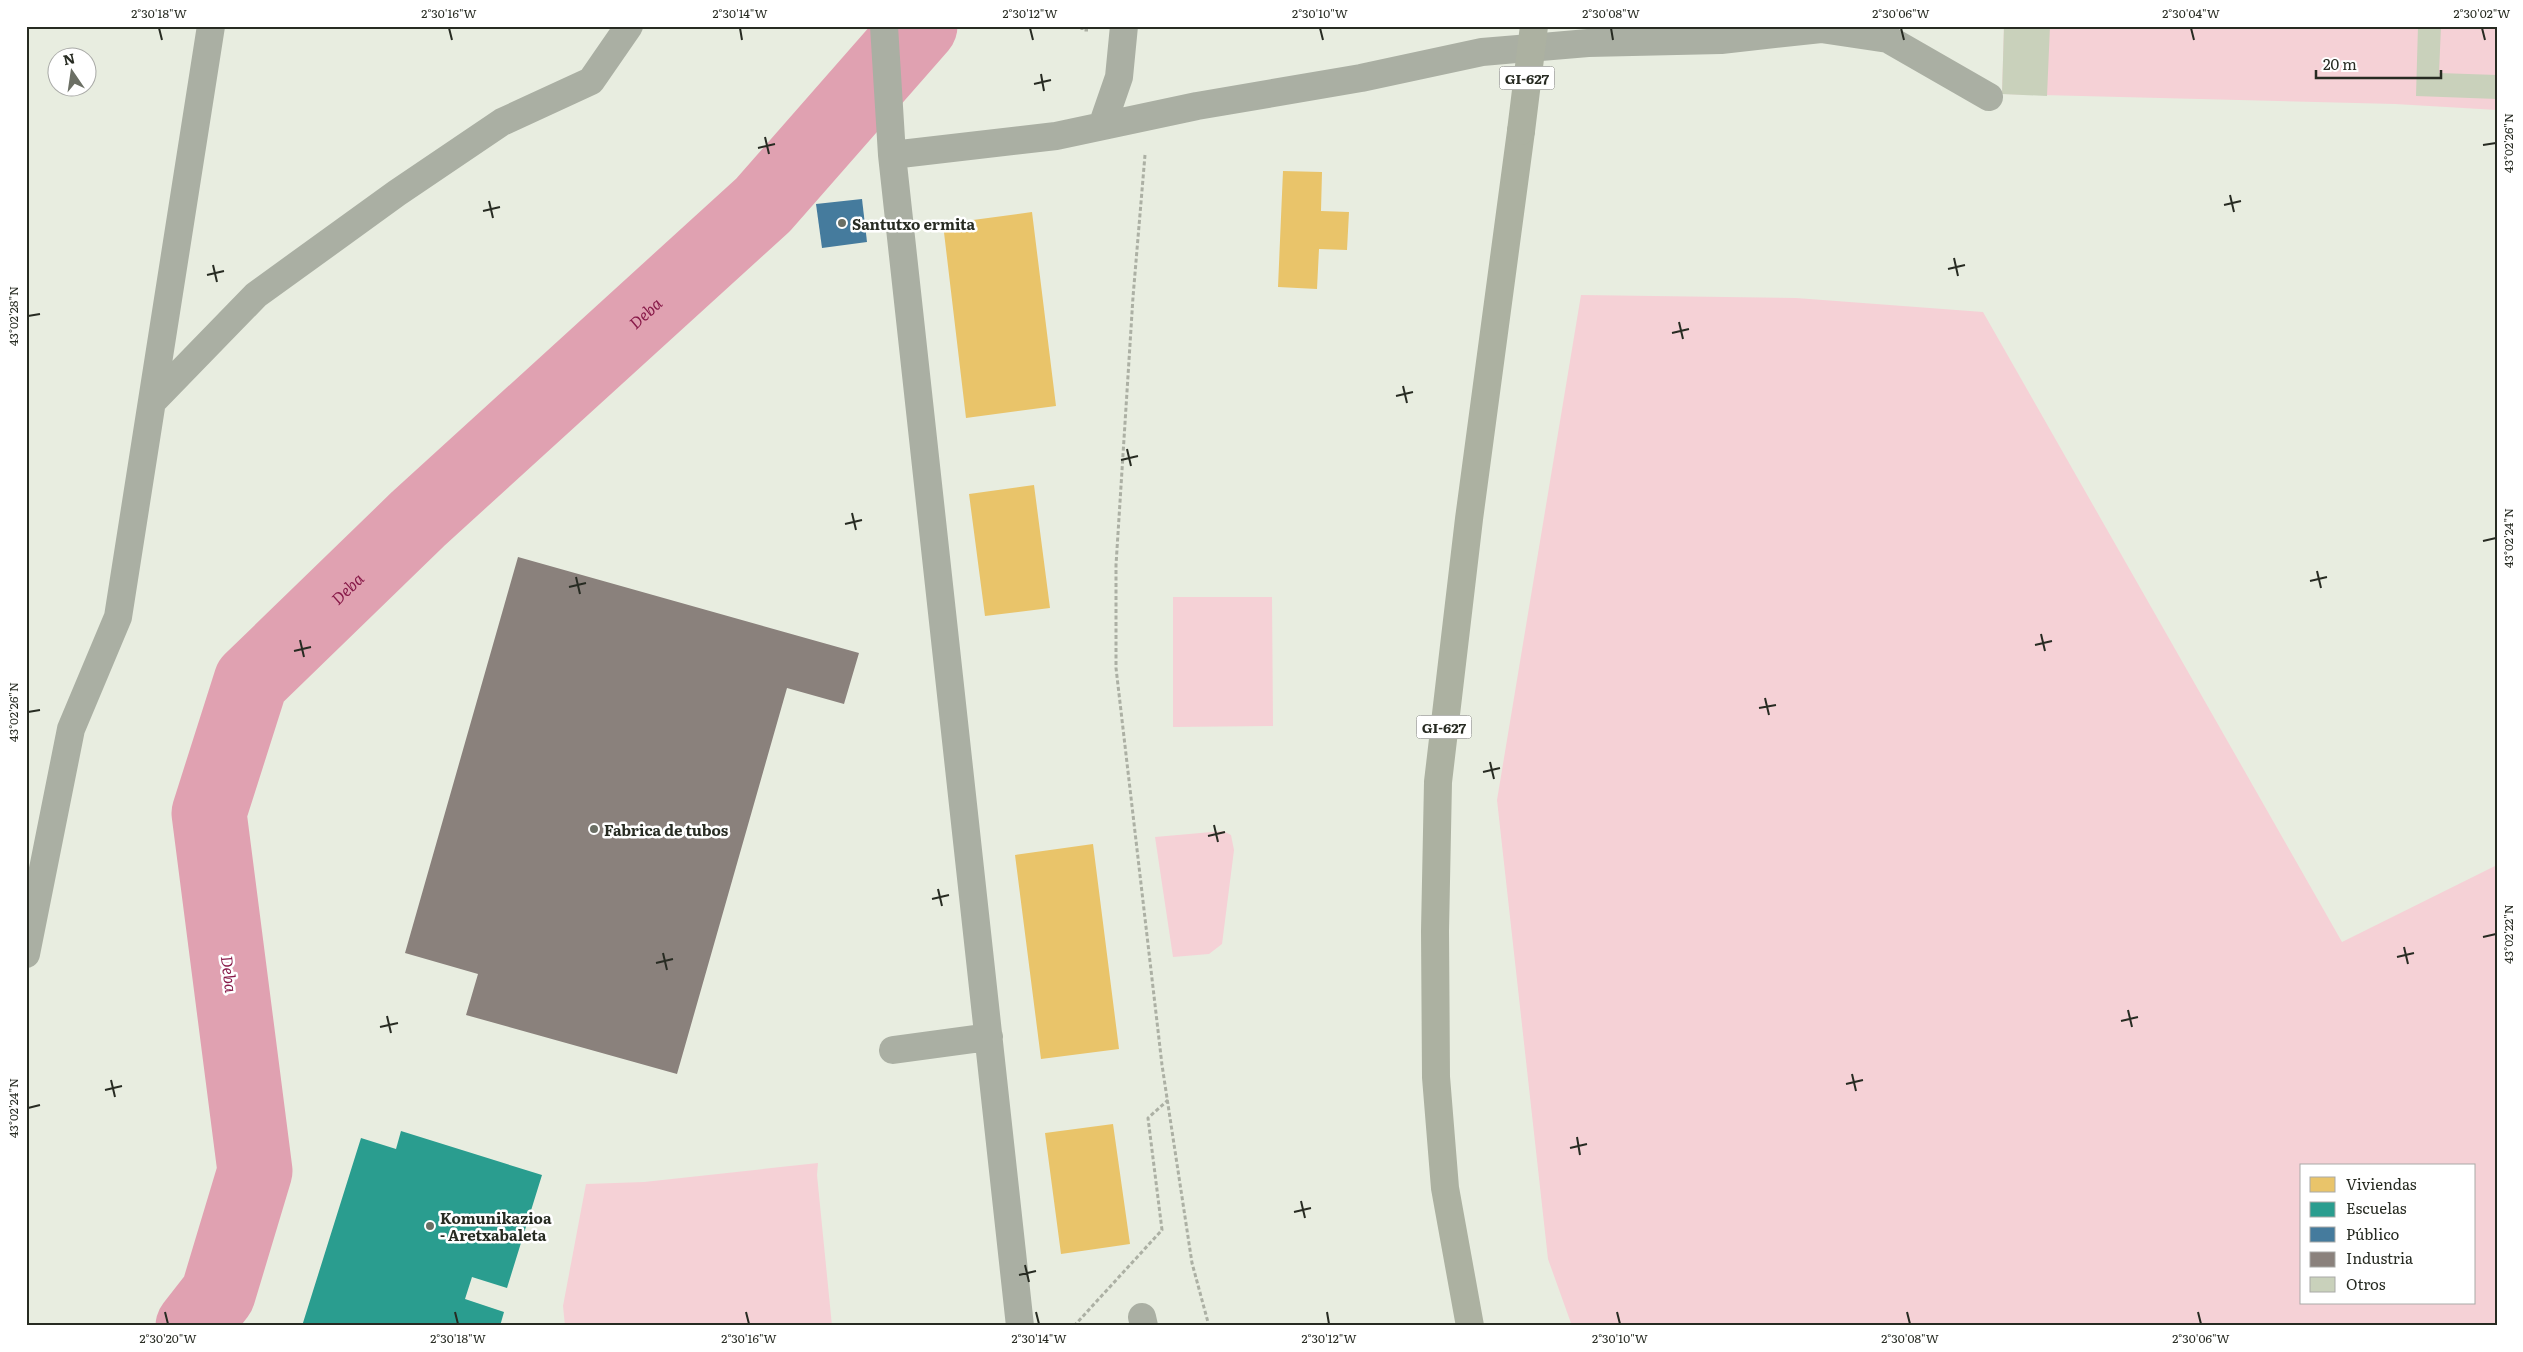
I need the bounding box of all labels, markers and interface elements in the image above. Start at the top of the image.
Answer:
text: 2°30'18"W [131,4,187,22]
text: 2°30'16"W [421,4,477,22]
text: 2°30'14"W [712,4,768,22]
text: 2°30'12"W [1003,4,1058,22]
text: 2°30'10"W [1292,4,1348,22]
text: 2°30'08"W [1582,4,1640,22]
text: 2°30'06"W [1872,4,1930,22]
text: 2°30'04"W [2162,4,2220,22]
text: 2°30'02"W [2454,4,2510,22]
text: N [61,47,77,69]
north arrow [48,48,98,98]
scale bar [2316,48,2440,80]
text: 20 m [2323,52,2357,75]
road number: GI-627 [1500,66,1554,90]
text: 43°02'26"N [2499,113,2517,173]
place label: Santutxo ermita [852,212,975,235]
marker: Santutxo ermita [836,217,848,229]
text: 43°02'28"N [4,286,22,346]
water label: Deba [623,291,667,334]
text: 43°02'24"N [2499,508,2517,568]
water label: Deba [325,566,369,610]
text: 43°02'26"N [4,682,22,742]
road number: GI-627 [1416,716,1472,739]
place label: Fabrica de tubos [604,818,729,841]
marker: Fabrica de tubos [588,823,600,835]
text: 43°02'22"N [2499,904,2517,964]
water label: Deba [216,954,244,995]
text: 43°02'24"N [4,1078,22,1138]
legend [2300,1164,2476,1304]
text: Viviendas [2346,1172,2417,1195]
text: Escuelas [2346,1196,2407,1219]
place label: Komunikazioa - Aretxabaleta [440,1206,552,1246]
marker: Komunikazioa - Aretxabaleta [424,1220,436,1232]
text: Público [2346,1222,2400,1245]
text: Industria [2346,1246,2414,1269]
text: Otros [2346,1272,2386,1295]
text: 2°30'20"W [139,1329,197,1347]
text: 2°30'18"W [430,1329,486,1347]
text: 2°30'16"W [721,1329,777,1347]
text: 2°30'14"W [1011,1329,1067,1347]
text: 2°30'12"W [1302,1329,1357,1347]
text: 2°30'10"W [1592,1329,1648,1347]
text: 2°30'08"W [1881,1329,1939,1347]
text: 2°30'06"W [2172,1329,2230,1347]

